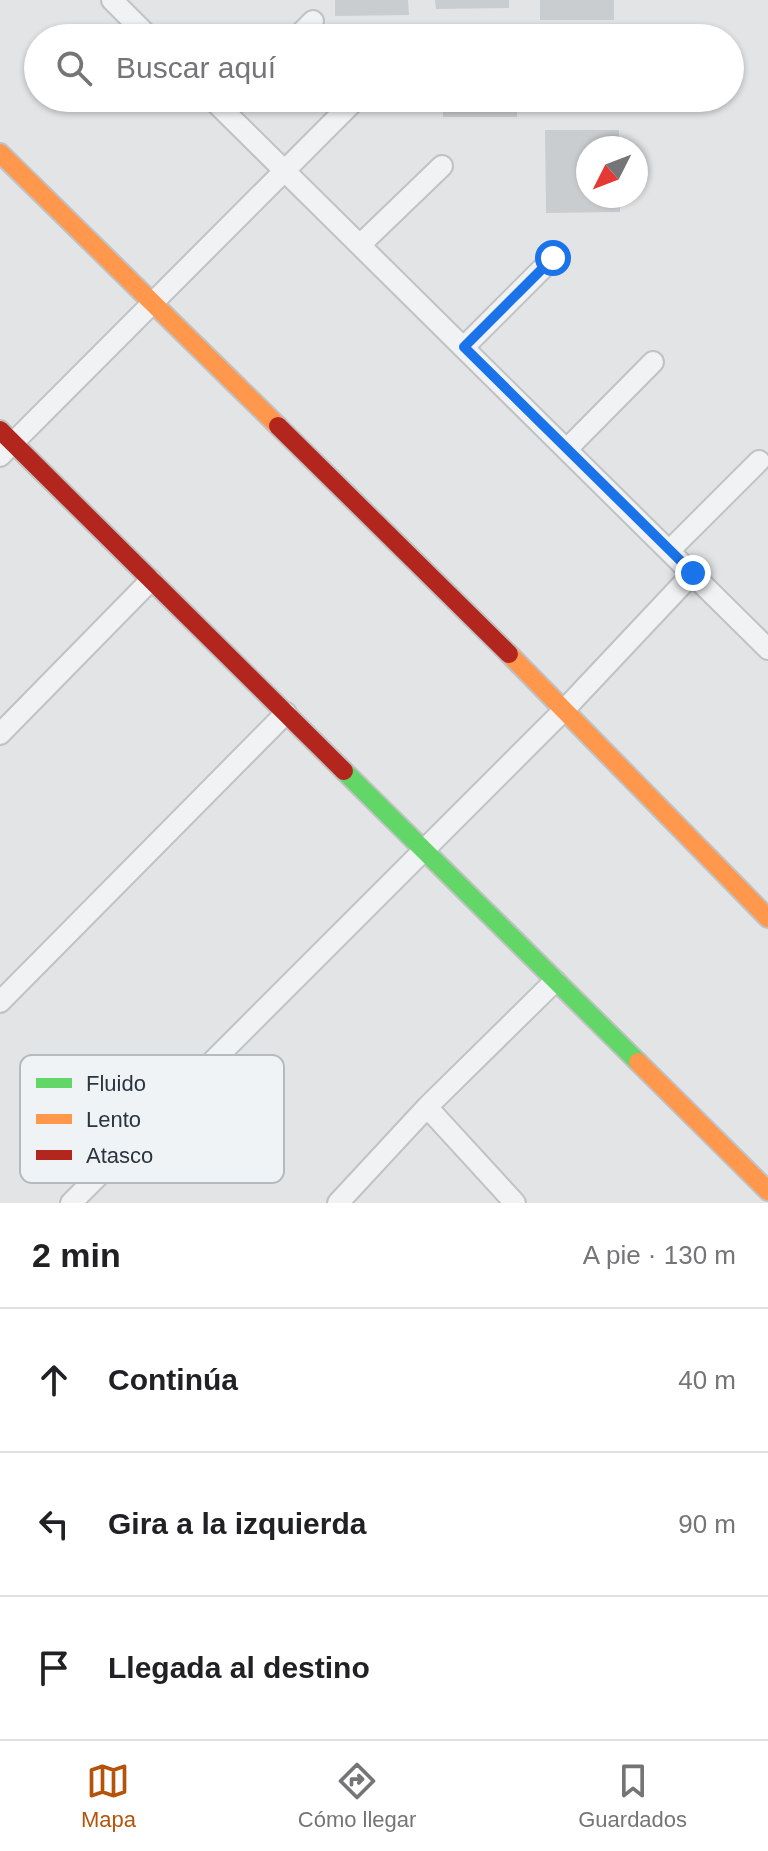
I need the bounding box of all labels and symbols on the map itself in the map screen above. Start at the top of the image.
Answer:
north arrow [576,136,648,208]
route start [535,240,571,276]
route end [675,555,711,591]
legend [20,1055,284,1183]
text: Fluido [86,1071,146,1096]
text: Lento [86,1107,141,1132]
text: Atasco [86,1143,153,1168]

